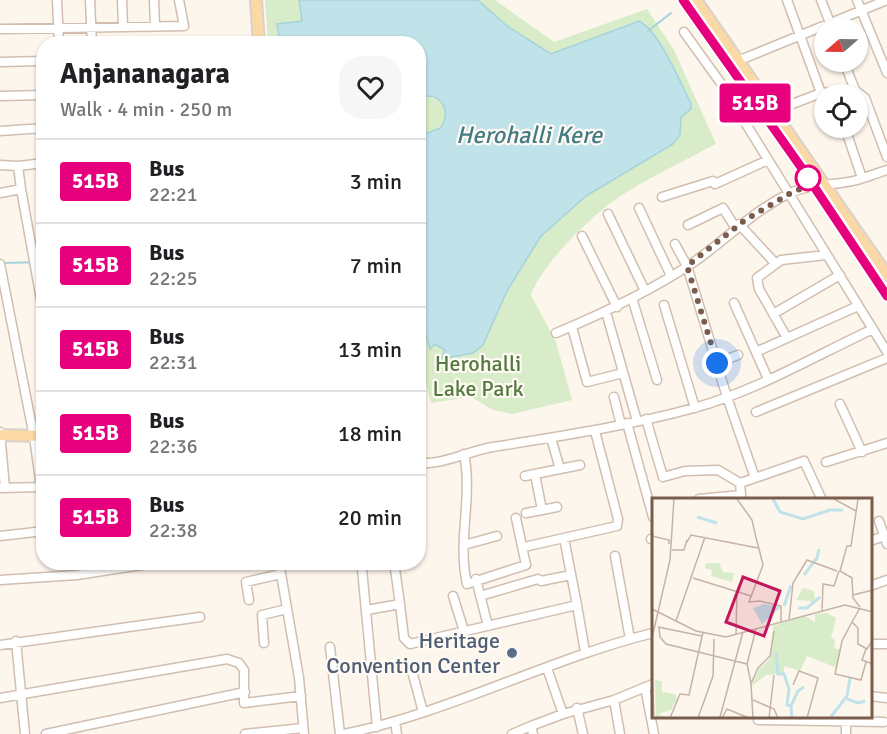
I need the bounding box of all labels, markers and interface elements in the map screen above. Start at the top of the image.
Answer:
north arrow [814,18,868,72]
map controls [814,18,868,138]
button: heart [339,56,402,119]
text: Anjananagara [60,57,230,91]
line badge: 515B [713,84,797,122]
button: locate [814,84,868,138]
text: 515B [732,90,778,116]
text: Walk · 4 min · 250 m [60,97,232,122]
water label: Herohalli Kere [456,120,603,150]
text: Bus [149,155,184,182]
unlabelled marker [795,165,821,191]
text: 515B [72,168,119,194]
text: 3 min [350,168,402,195]
text: 22:21 [149,182,198,207]
text: Bus [149,239,184,266]
text: 515B [72,252,119,278]
text: 7 min [350,252,402,279]
text: 22:25 [149,266,198,291]
text: Bus [149,323,184,350]
text: 515B [72,336,119,362]
text: 13 min [338,336,402,363]
your location [702,348,732,378]
text: 22:31 [149,350,198,375]
park label: Herohalli Lake Park [432,350,524,402]
text: Bus [149,407,184,434]
text: 515B [72,420,119,446]
text: 18 min [338,420,402,447]
text: 22:36 [149,434,198,459]
text: Bus [149,491,184,518]
inset map [652,498,872,719]
text: 515B [72,504,119,530]
text: 20 min [338,504,402,531]
text: 22:38 [149,518,198,543]
place label: Heritage Convention Center [326,627,500,679]
marker: Heritage Convention Center [505,646,519,660]

